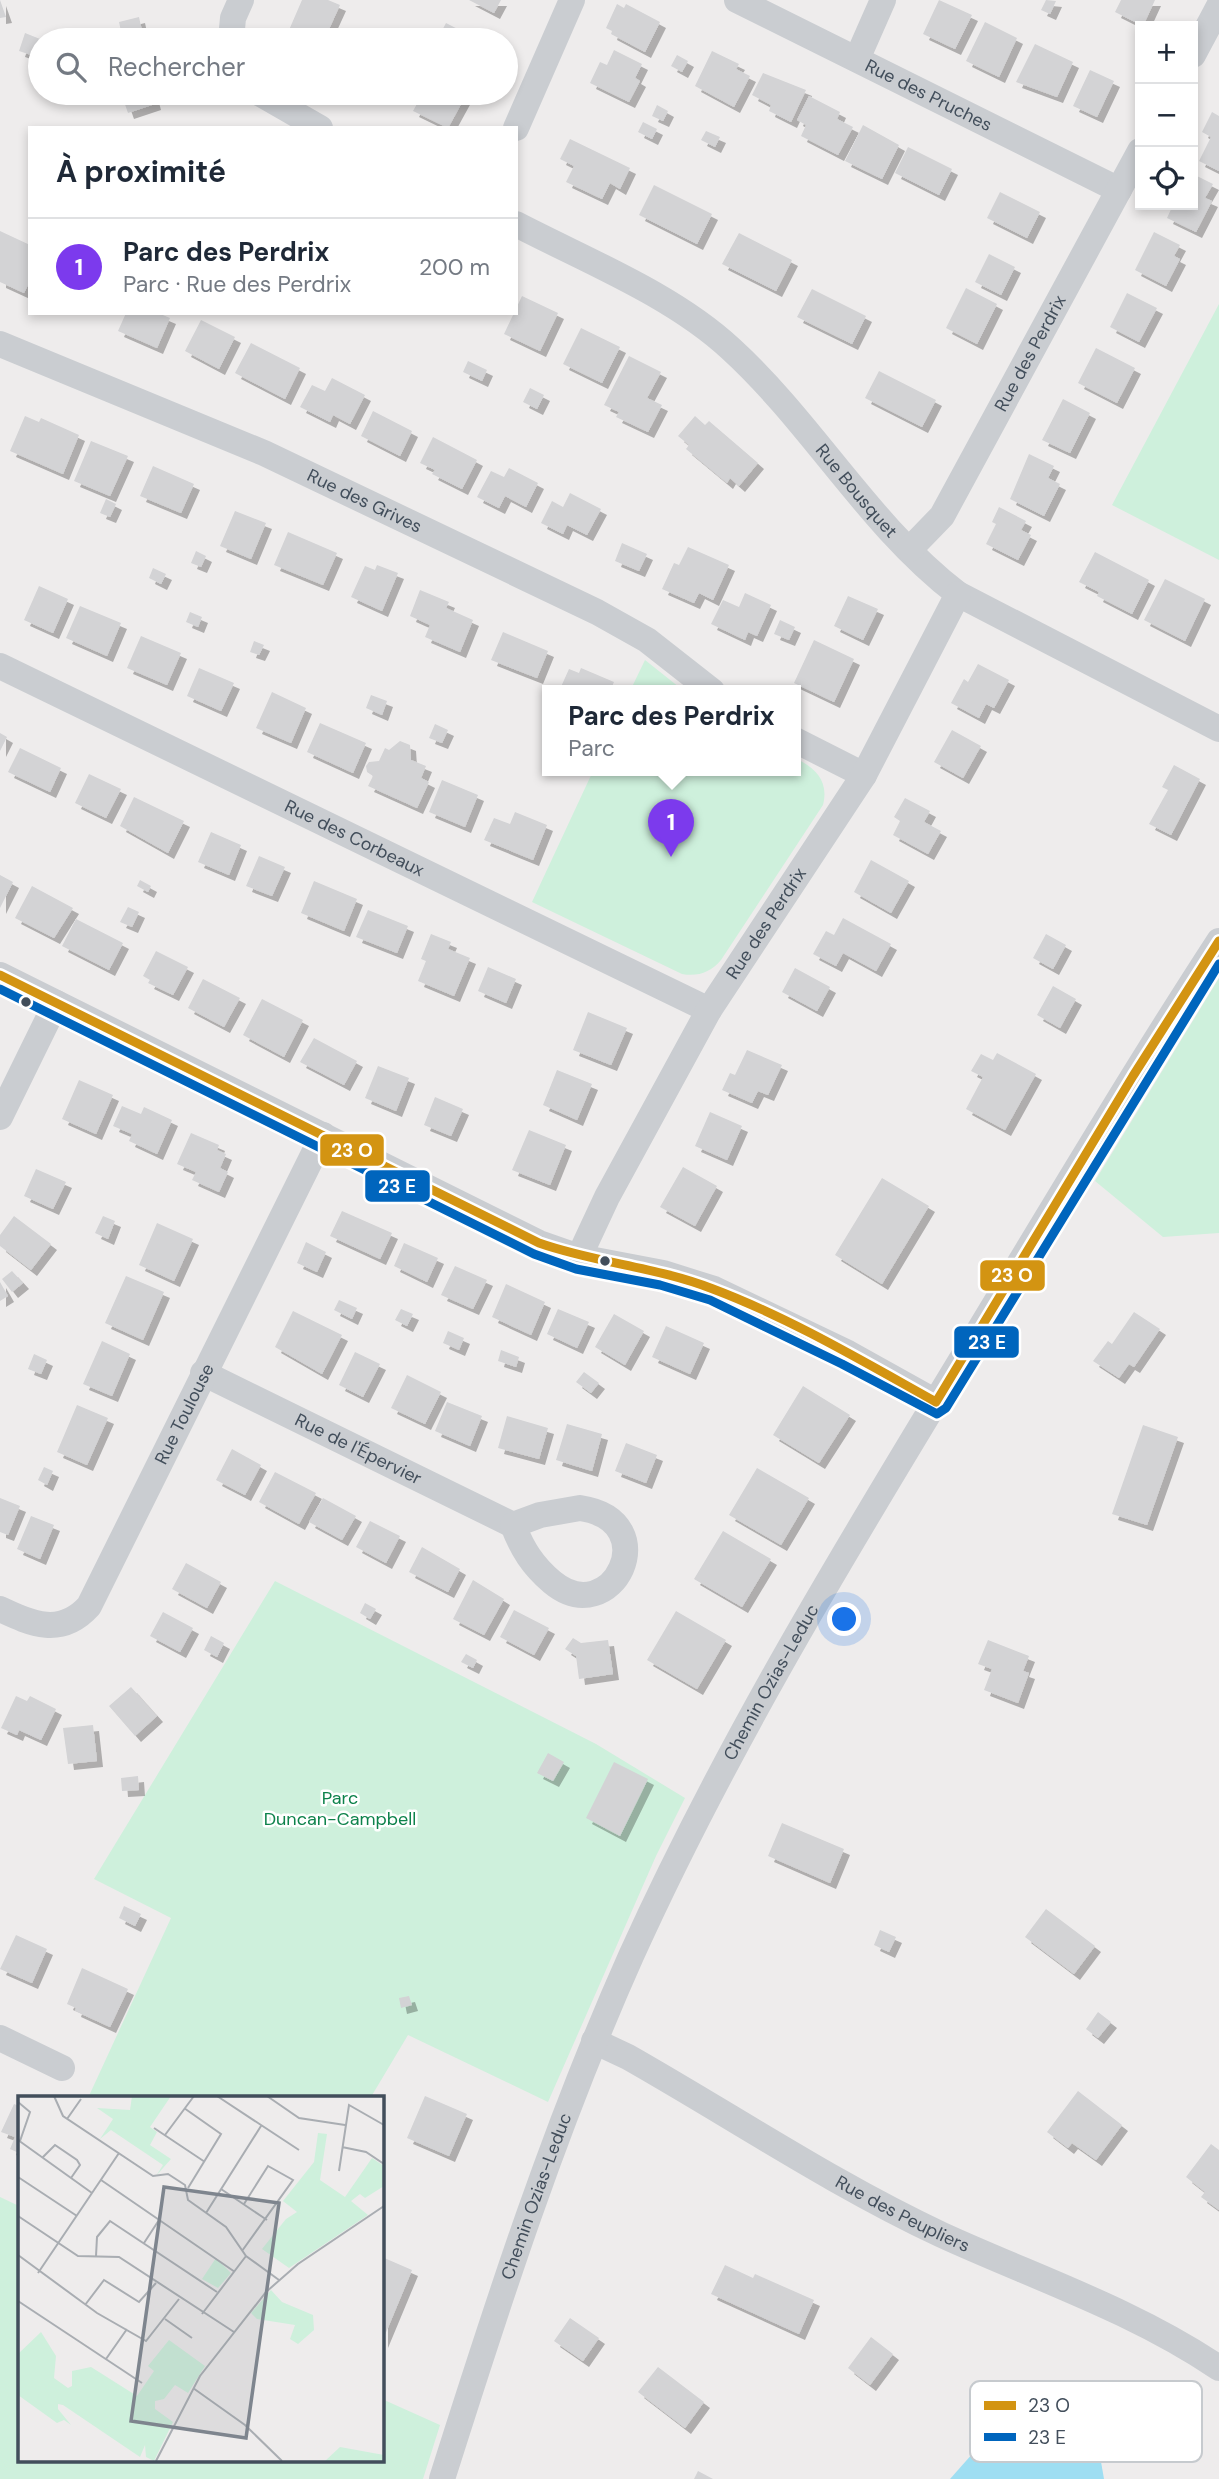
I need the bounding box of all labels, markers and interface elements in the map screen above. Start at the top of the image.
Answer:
map controls [1135,21,1198,210]
button: + [1135,21,1198,84]
search box [28,28,518,105]
icon: search [52,48,90,86]
text: Rechercher [108,50,245,84]
street label: Rue des Pruches [861,54,996,137]
button: − [1135,84,1198,147]
button: locate [1135,147,1198,210]
text: À proximité [56,152,226,191]
text: Parc des Perdrix [123,235,329,269]
text: 1 [75,252,83,282]
text: 200 m [419,252,490,282]
text: Parc · Rue des Perdrix [123,269,351,299]
street label: Rue des Perdrix [989,291,1072,416]
street label: Rue Bousquet [810,439,903,543]
street label: Rue des Grives [303,463,426,539]
popup [542,685,801,776]
text: Parc des Perdrix [568,699,775,733]
text: Parc [568,733,615,763]
street label: Rue des Corbeaux [281,794,428,882]
pin: 1 [648,799,694,857]
street label: Rue des Perdrix [721,863,812,984]
unlabelled marker [19,995,33,1009]
line badge: 23 O [319,1133,385,1167]
text: 23 O [331,1138,373,1163]
line badge: 23 E [364,1169,431,1203]
text: 23 E [378,1174,416,1199]
unlabelled marker [598,1254,612,1268]
line badge: 23 O [979,1259,1046,1292]
text: 23 O [991,1263,1033,1288]
line badge: 23 E [953,1325,1020,1359]
text: 23 E [968,1330,1006,1355]
street label: Rue Toulouse [149,1359,220,1469]
street label: Rue de l'Épervier [291,1408,426,1491]
street label: Chemin Ozias-Leduc [718,1600,824,1765]
your location [827,1602,861,1636]
park label: Parc Duncan-Campbell [264,1786,416,1831]
inset map [18,2096,383,2462]
street label: Chemin Ozias-Leduc [496,2110,577,2283]
street label: Rue des Peupliers [831,2170,973,2258]
legend [970,2381,1202,2462]
text: 23 O [1028,2393,1070,2418]
text: 23 E [1028,2425,1066,2450]

